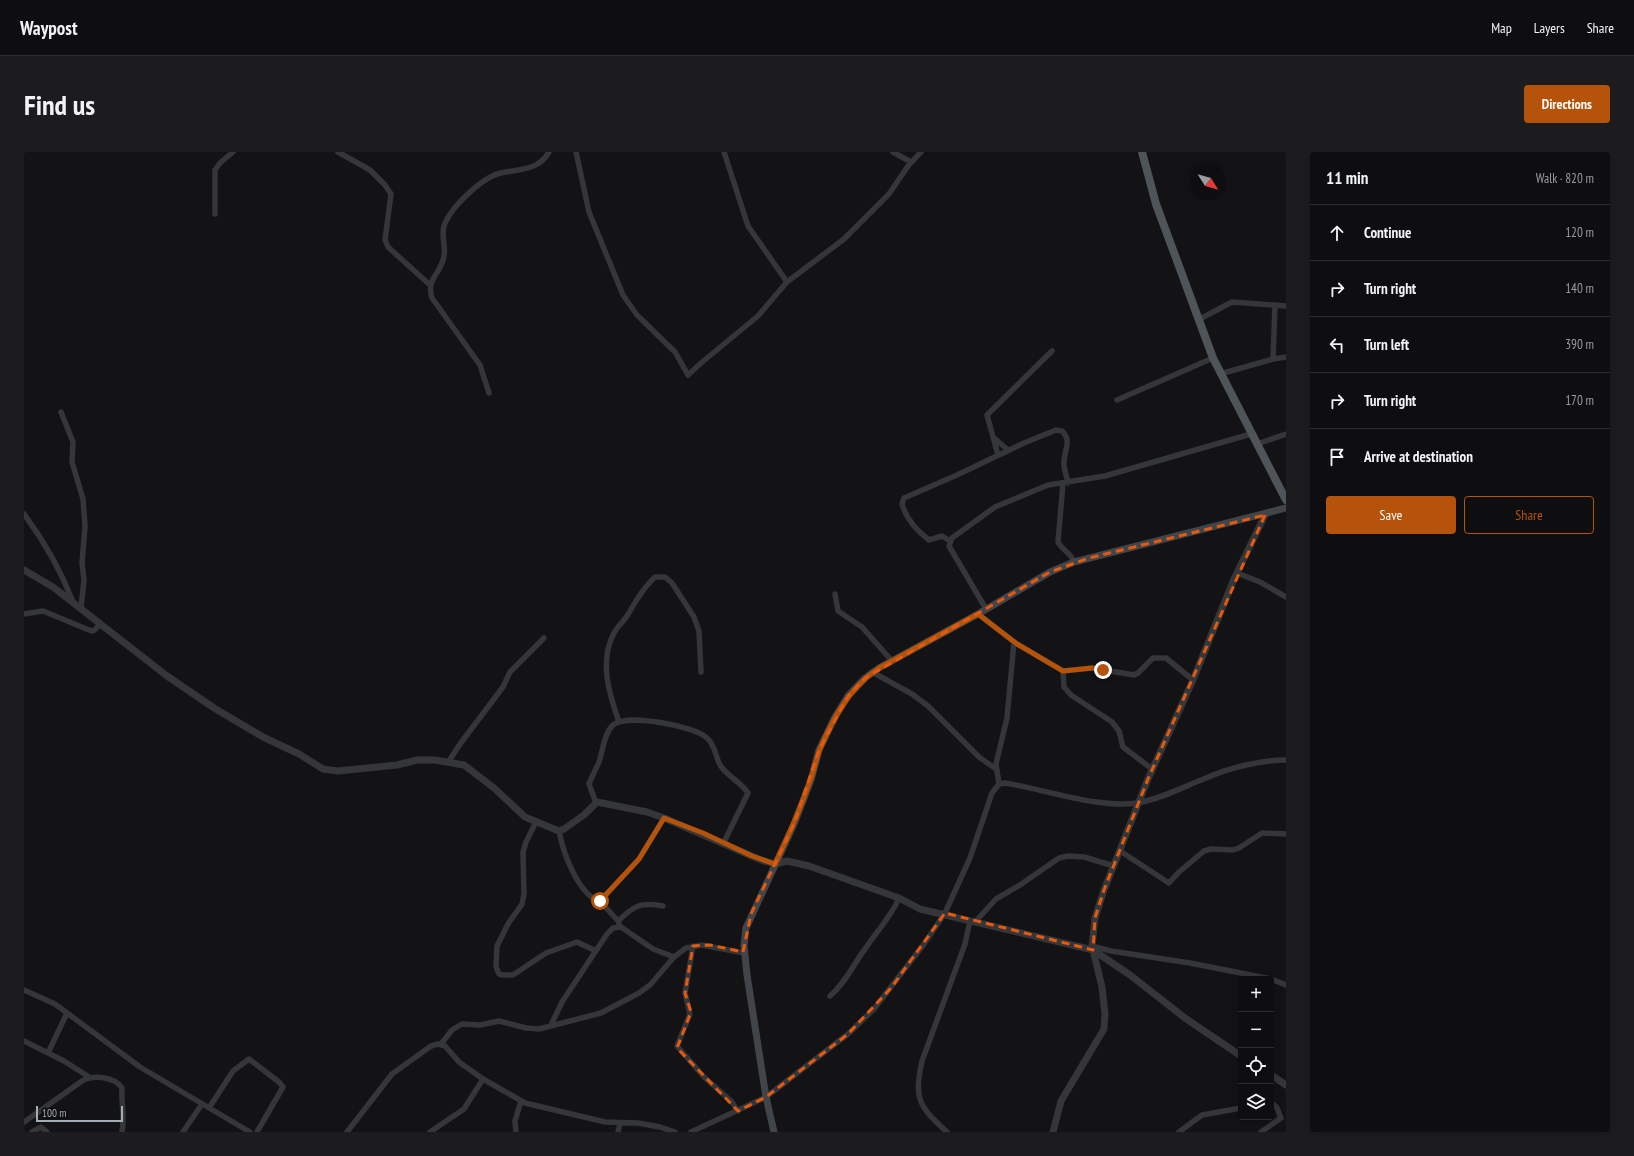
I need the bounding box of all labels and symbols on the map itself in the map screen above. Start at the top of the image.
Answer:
north arrow [1190,164,1226,200]
route end [1094,661,1112,679]
route start [591,892,609,910]
scale bar [36,1104,123,1123]

